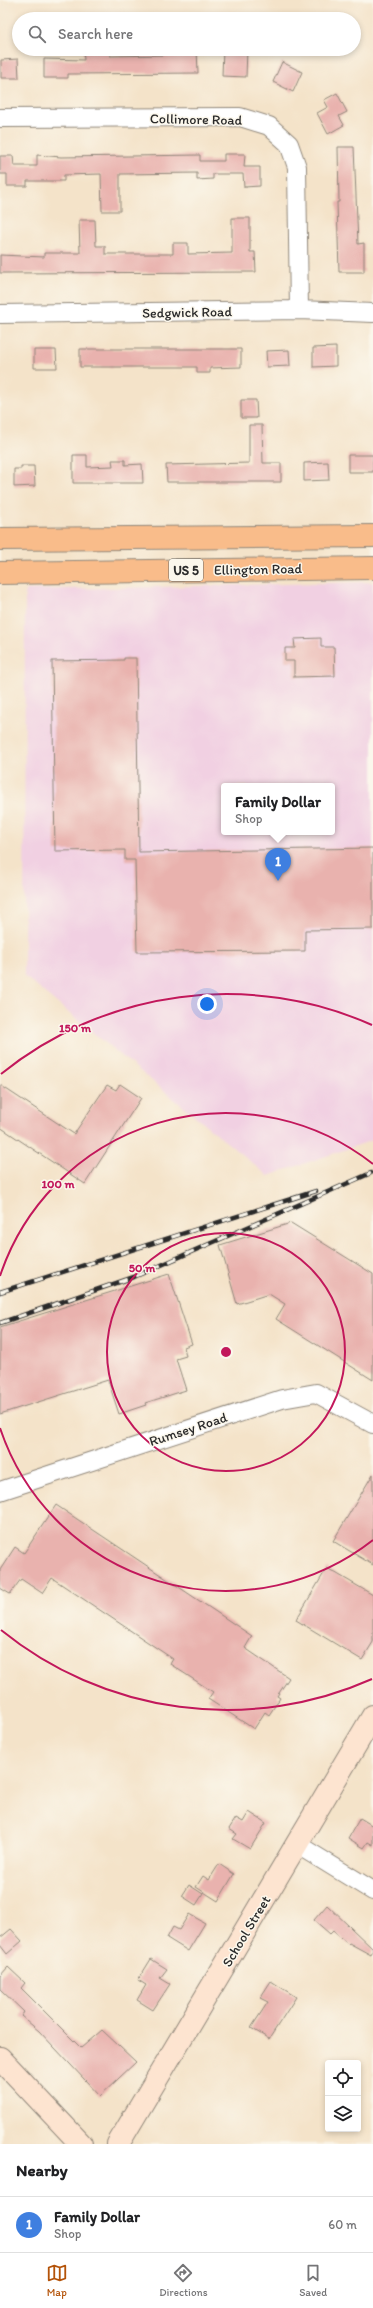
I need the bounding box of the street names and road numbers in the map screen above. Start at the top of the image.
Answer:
street label: Collimore Road [150,110,243,129]
street label: Sedgwick Road [142,303,232,322]
road number: US 5 [169,559,203,581]
street label: Ellington Road [214,560,303,579]
street label: Rumsey Road [147,1409,230,1450]
street label: School Street [219,1893,274,1970]

